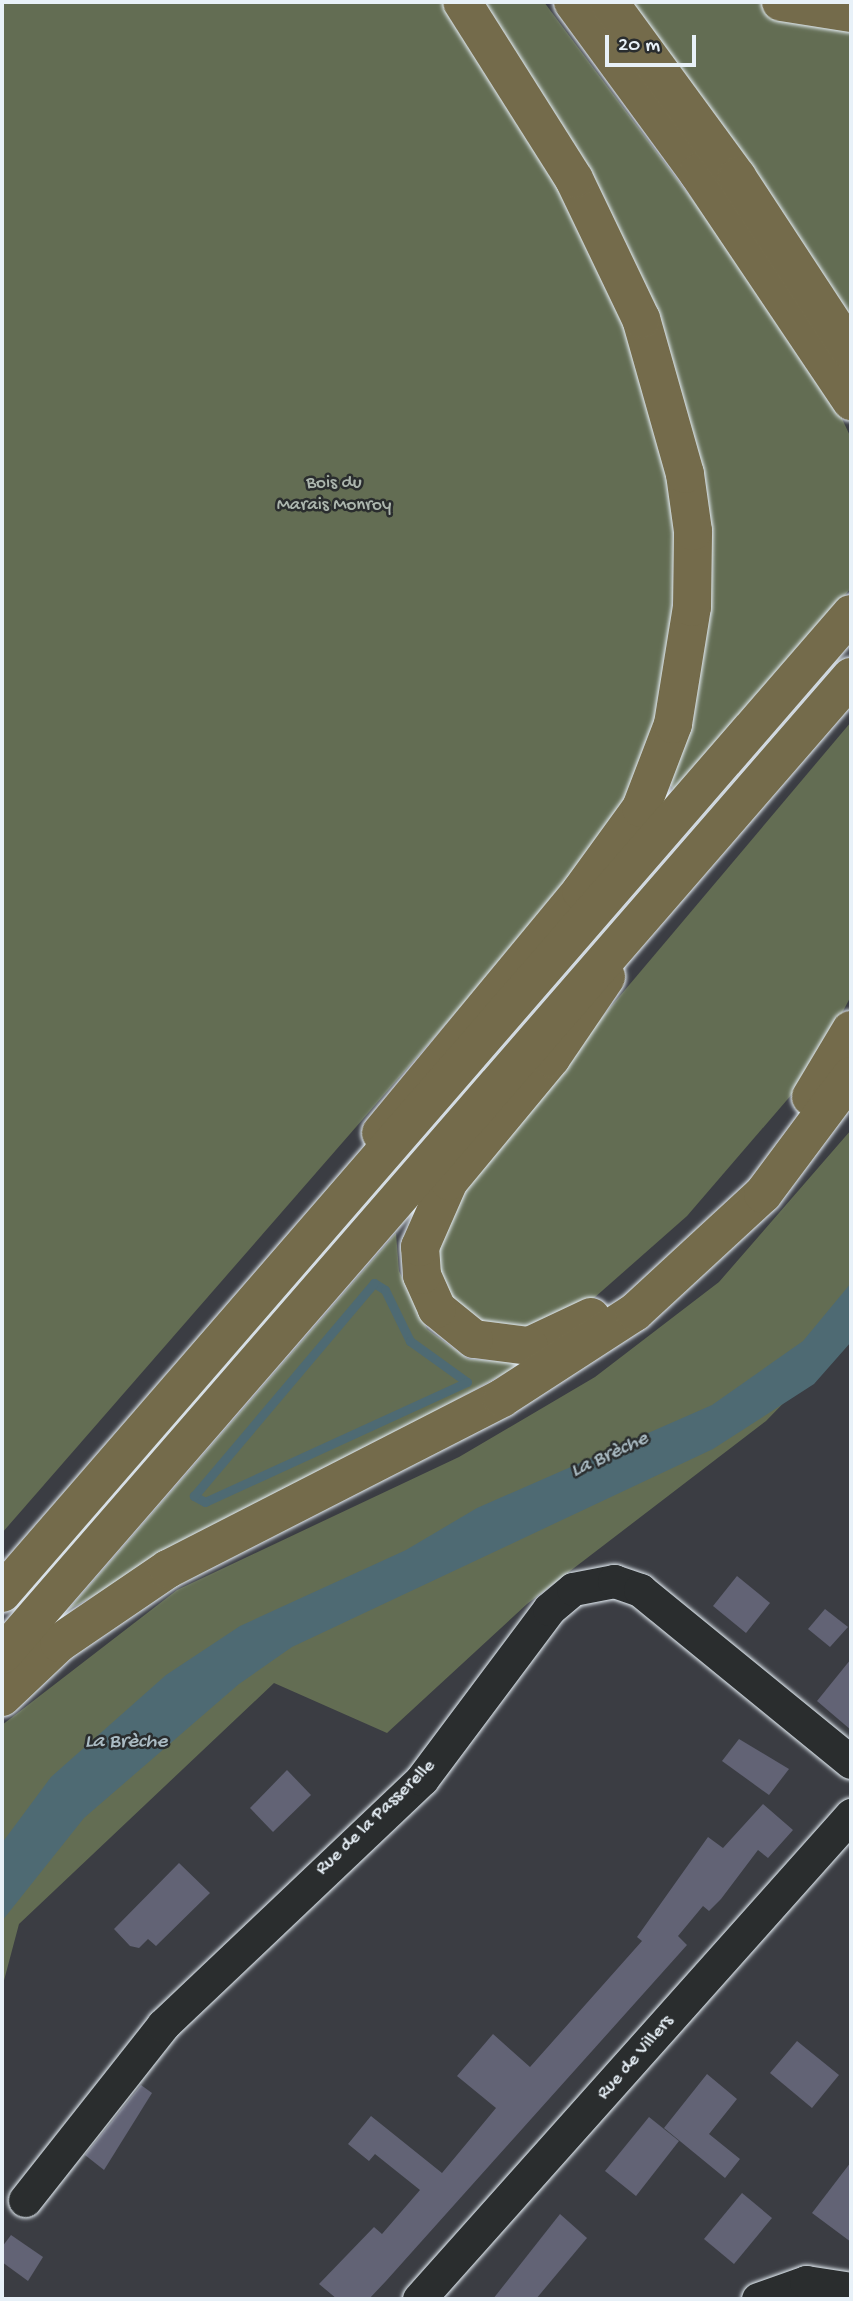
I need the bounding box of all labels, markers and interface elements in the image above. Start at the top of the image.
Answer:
scale bar [608,21,699,65]
text: 20 m [618,34,660,59]
park label: Bois du Marais Monroy [277,473,391,517]
water label: La Brèche [567,1427,653,1485]
water label: La Brèche [85,1730,167,1756]
street label: Rue de la Passerelle [311,1755,441,1881]
street label: Rue de Villers [593,2011,679,2105]

